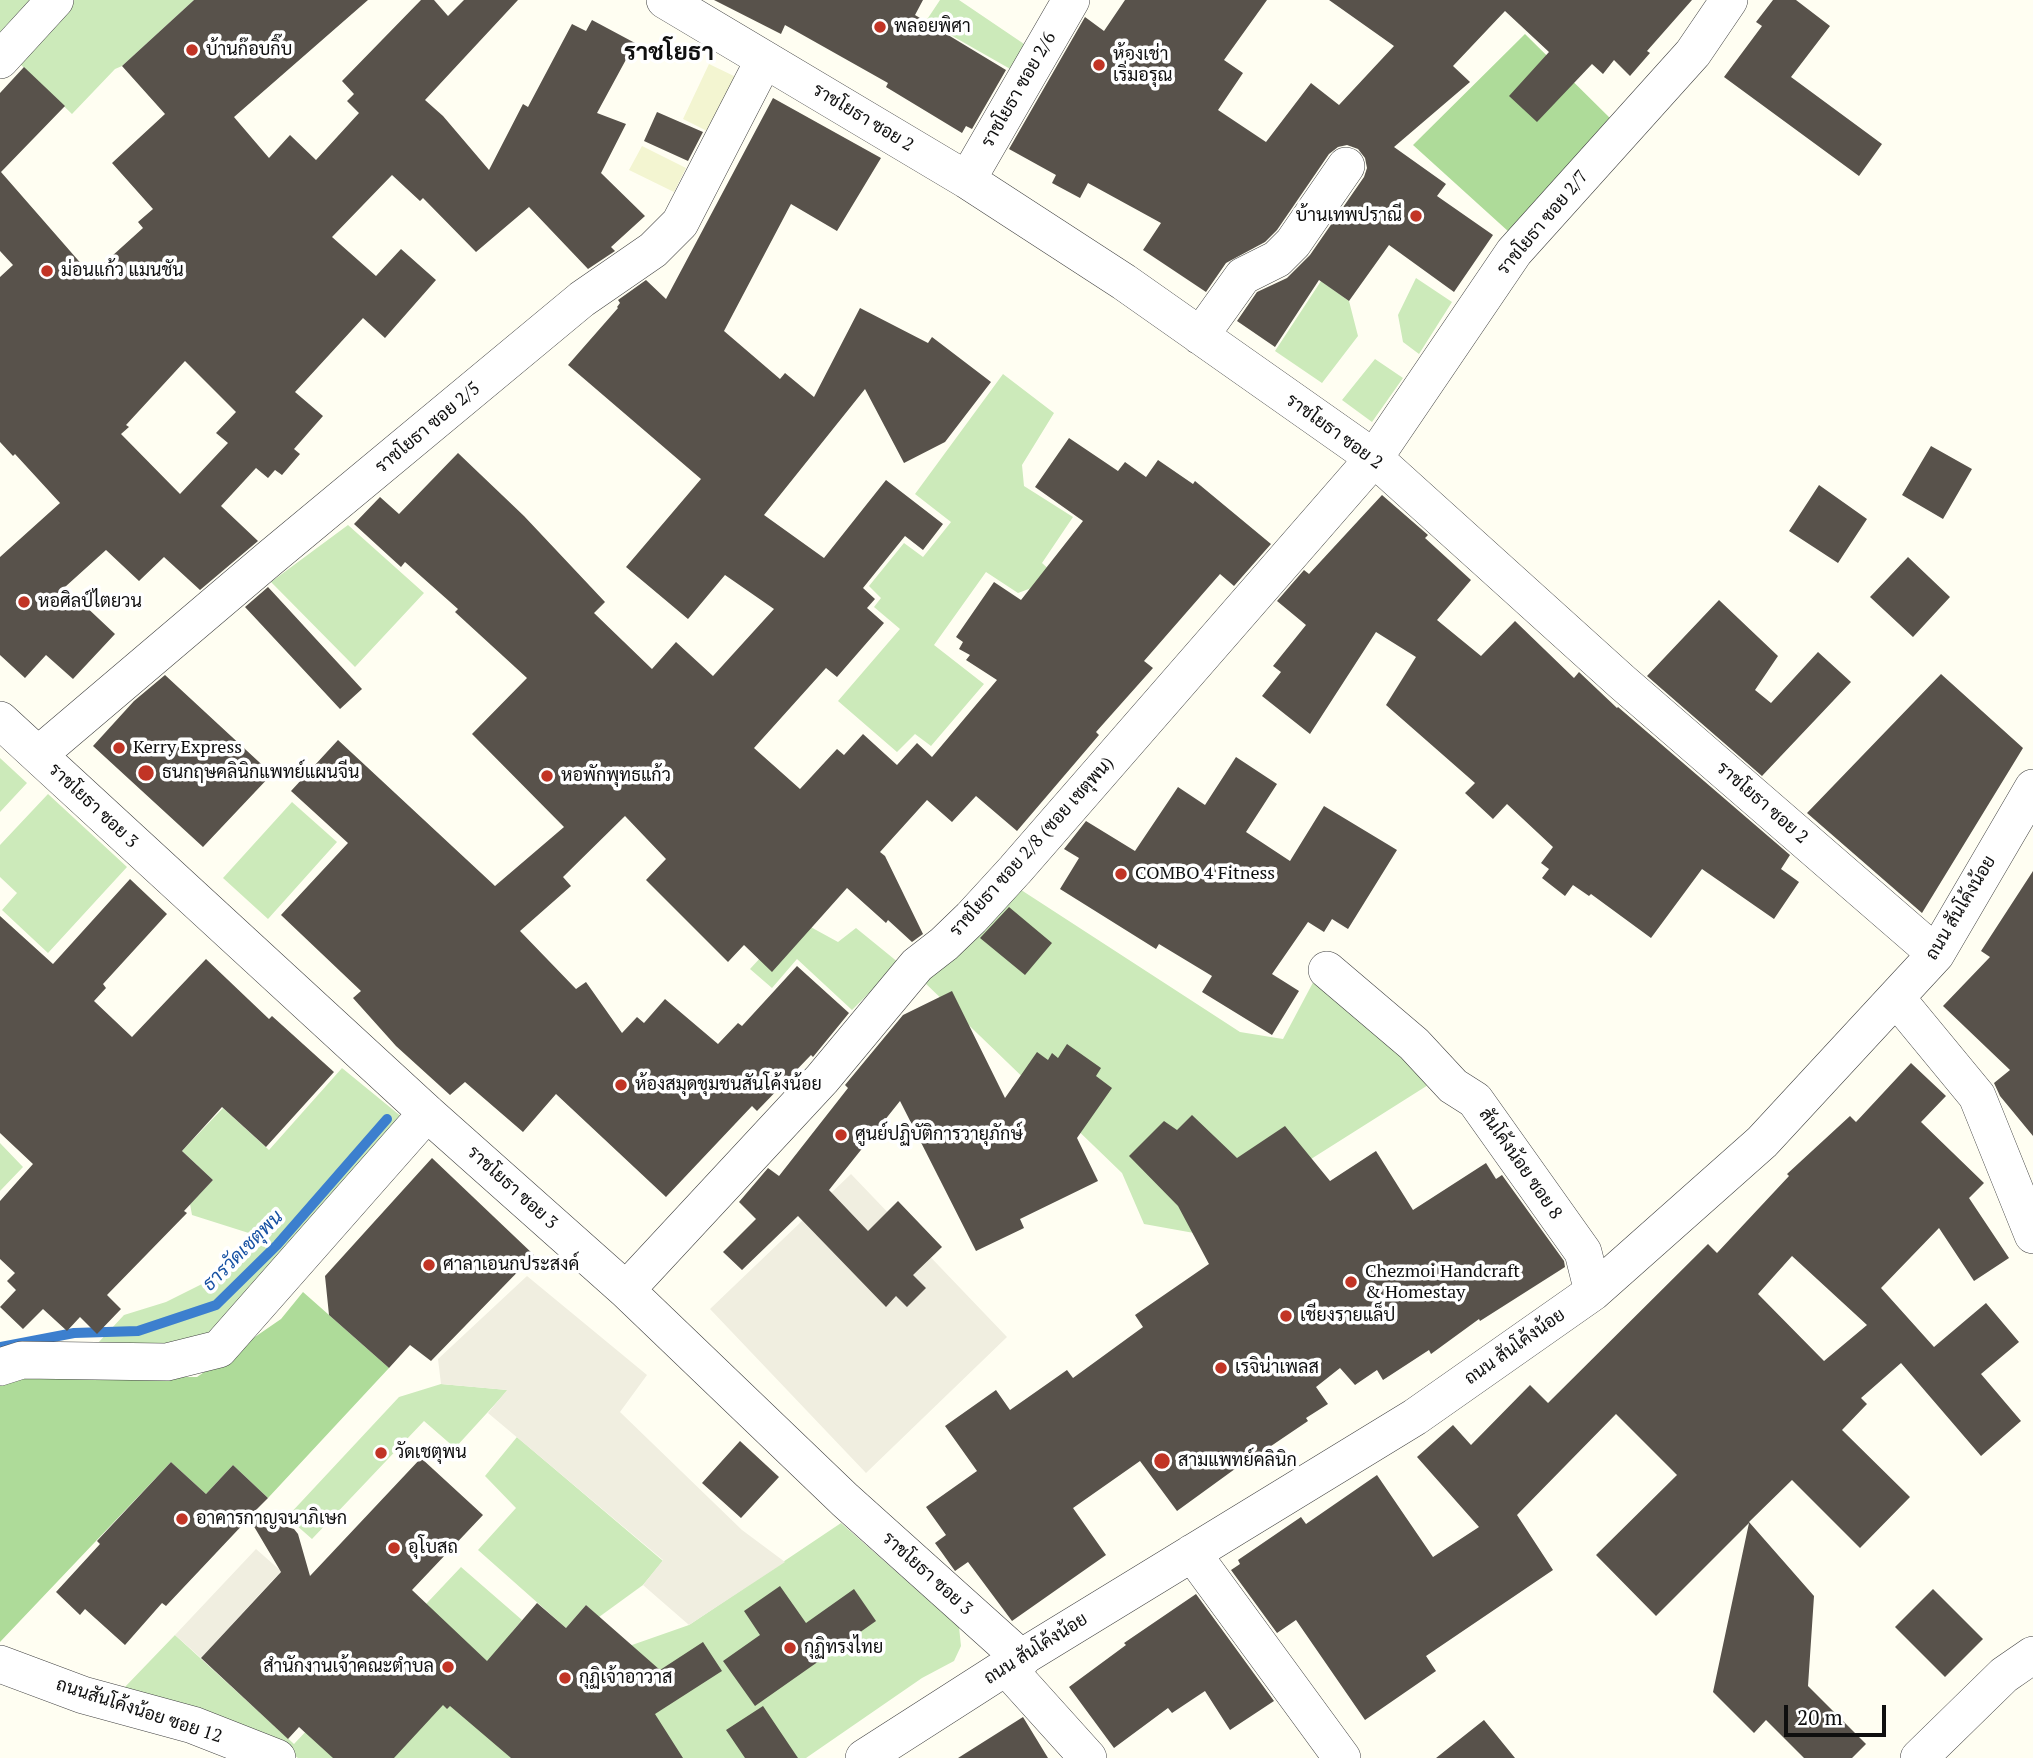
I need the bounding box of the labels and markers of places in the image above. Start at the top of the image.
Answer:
place label: พลอยพิศา [894,16,971,38]
marker: พลอยพิศา [872,19,888,35]
place label: บ้านก๊อบกิ๊บ [206,39,292,61]
marker: บ้านก๊อบกิ๊บ [184,42,200,58]
place label: ห้องเช่า เริ่มอรุณ [1113,44,1173,86]
marker: ห้องเช่า เริ่มอรุณ [1091,57,1107,73]
place label: บ้านเทพปราณี [1296,205,1402,227]
marker: บ้านเทพปราณี [1408,208,1424,224]
place label: ม่อนแก้ว แมนชัน [61,260,184,282]
marker: ม่อนแก้ว แมนชัน [39,263,55,279]
place label: หอศิลป์ไตยวน [38,591,142,613]
marker: หอศิลป์ไตยวน [16,594,32,610]
place label: Kerry Express [133,737,242,759]
marker: Kerry Express [111,740,127,756]
place label: ธนกฤษคลินิกแพทย์แผนจีน [162,762,359,784]
marker: ธนกฤษคลินิกแพทย์แผนจีน [136,763,156,783]
place label: หอพักพุทธแก้ว [561,765,671,787]
marker: หอพักพุทธแก้ว [539,768,555,784]
place label: COMBO 4 Fitness [1135,863,1275,885]
marker: COMBO 4 Fitness [1113,866,1129,882]
place label: ห้องสมุดชุมชนสันโค้งน้อย [635,1074,822,1096]
marker: ห้องสมุดชุมชนสันโค้งน้อย [613,1077,629,1093]
place label: ศูนย์ปฏิบัติการวายุภักษ์ [855,1124,1023,1146]
marker: ศูนย์ปฏิบัติการวายุภักษ์ [833,1127,849,1143]
place label: ศาลาเอนกประสงค์ [443,1254,579,1276]
marker: ศาลาเอนกประสงค์ [421,1257,437,1273]
place label: Chezmoi Handcraft & Homestay [1365,1261,1520,1304]
marker: Chezmoi Handcraft & Homestay [1343,1274,1359,1290]
place label: เชียงรายแล็ป [1300,1305,1395,1327]
marker: เชียงรายแล็ป [1278,1308,1294,1324]
place label: เรจิน่าเพลส [1235,1357,1319,1379]
marker: เรจิน่าเพลส [1213,1360,1229,1376]
place label: วัดเชตุพน [395,1442,467,1464]
marker: วัดเชตุพน [373,1445,389,1461]
place label: สามแพทย์คลินิก [1178,1450,1297,1472]
marker: สามแพทย์คลินิก [1152,1451,1172,1471]
place label: อาคารกาญจนาภิเษก [196,1508,347,1530]
marker: อาคารกาญจนาภิเษก [174,1511,190,1527]
place label: อุโบสถ [408,1537,458,1559]
marker: อุโบสถ [386,1540,402,1556]
place label: กุฏิทรงไทย [804,1637,883,1659]
marker: กุฏิทรงไทย [782,1640,798,1656]
place label: สำนักงานเจ้าคณะตำบล [263,1656,434,1678]
marker: สำนักงานเจ้าคณะตำบล [440,1659,456,1675]
place label: กุฏิเจ้าอาวาส [579,1667,672,1689]
marker: กุฏิเจ้าอาวาส [557,1670,573,1686]

